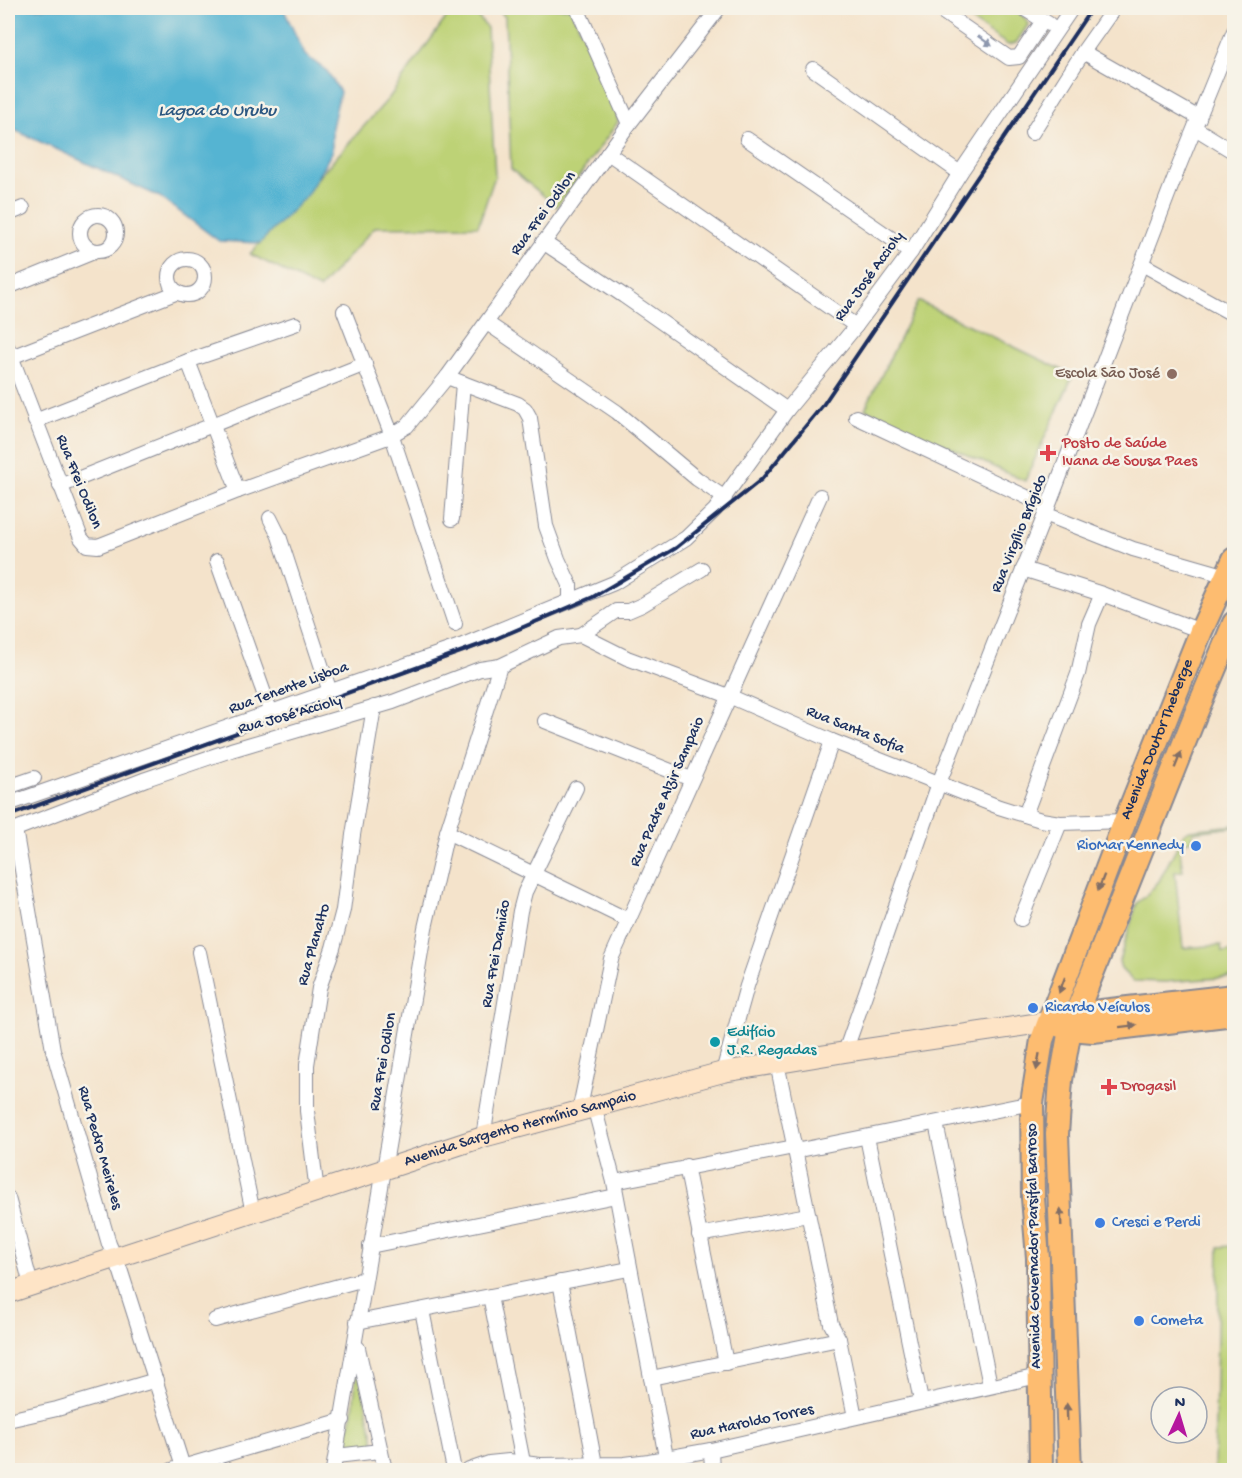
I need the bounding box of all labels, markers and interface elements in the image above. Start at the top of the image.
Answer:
one-way arrow [976,35,992,47]
water label: Lagoa do Urubu [158,101,277,122]
street label: Rua Frei Odilon [507,168,581,260]
street label: Rua José Accioly [831,228,909,326]
place label: Escola São José [1055,365,1161,384]
marker: Escola São José [1165,367,1179,381]
street label: Rua Frei Odilon [50,432,106,532]
place label: Posto de Saúde Ivana de Sousa Paes [1061,435,1198,472]
marker: Posto de Saúde Ivana de Sousa Paes [1039,444,1057,462]
street label: Rua Virgílio Brígido [988,472,1052,596]
street label: Avenida Doutor Theberge [1117,656,1198,823]
street label: Rua Tenente Lisboa [227,658,352,719]
street label: Rua José Accioly [236,692,344,740]
street label: Rua Santa Sofia [803,703,908,760]
street label: Rua Padre Alzir Sampaio [626,714,710,870]
one-way arrow [1173,751,1183,769]
place label: RioMar Kennedy [1077,837,1184,856]
marker: RioMar Kennedy [1189,839,1203,853]
one-way arrow [1096,874,1106,892]
street label: Rua Frei Damião [478,899,516,1009]
street label: Rua Planalto [294,902,336,988]
one-way arrow [1056,976,1066,994]
place label: Ricardo Veículos [1045,999,1151,1018]
marker: Ricardo Veículos [1026,1001,1040,1015]
street label: Rua Frei Odilon [366,1011,402,1113]
one-way arrow [1119,1022,1138,1031]
place label: Edifício J.R. Regadas [727,1024,818,1061]
marker: Edifício J.R. Regadas [708,1035,722,1049]
one-way arrow [1033,1053,1042,1072]
place label: Drogasil [1120,1078,1176,1097]
marker: Drogasil [1102,1080,1116,1094]
street label: Rua Pedro Meireles [72,1084,126,1213]
street label: Avenida Sargento Hermínio Sampaio [402,1086,638,1172]
street label: Avenida Governador Parsifal Barroso [1023,1123,1047,1369]
one-way arrow [1057,1208,1066,1227]
place label: Cresci e Perdi [1112,1214,1201,1233]
marker: Cresci e Perdi [1093,1216,1107,1230]
place label: Cometa [1151,1312,1204,1331]
marker: Cometa [1132,1314,1146,1328]
north arrow [1149,1385,1209,1445]
text: N [1174,1394,1186,1413]
street label: Rua Haroldo Torres [689,1400,816,1445]
one-way arrow [1063,1403,1072,1422]

